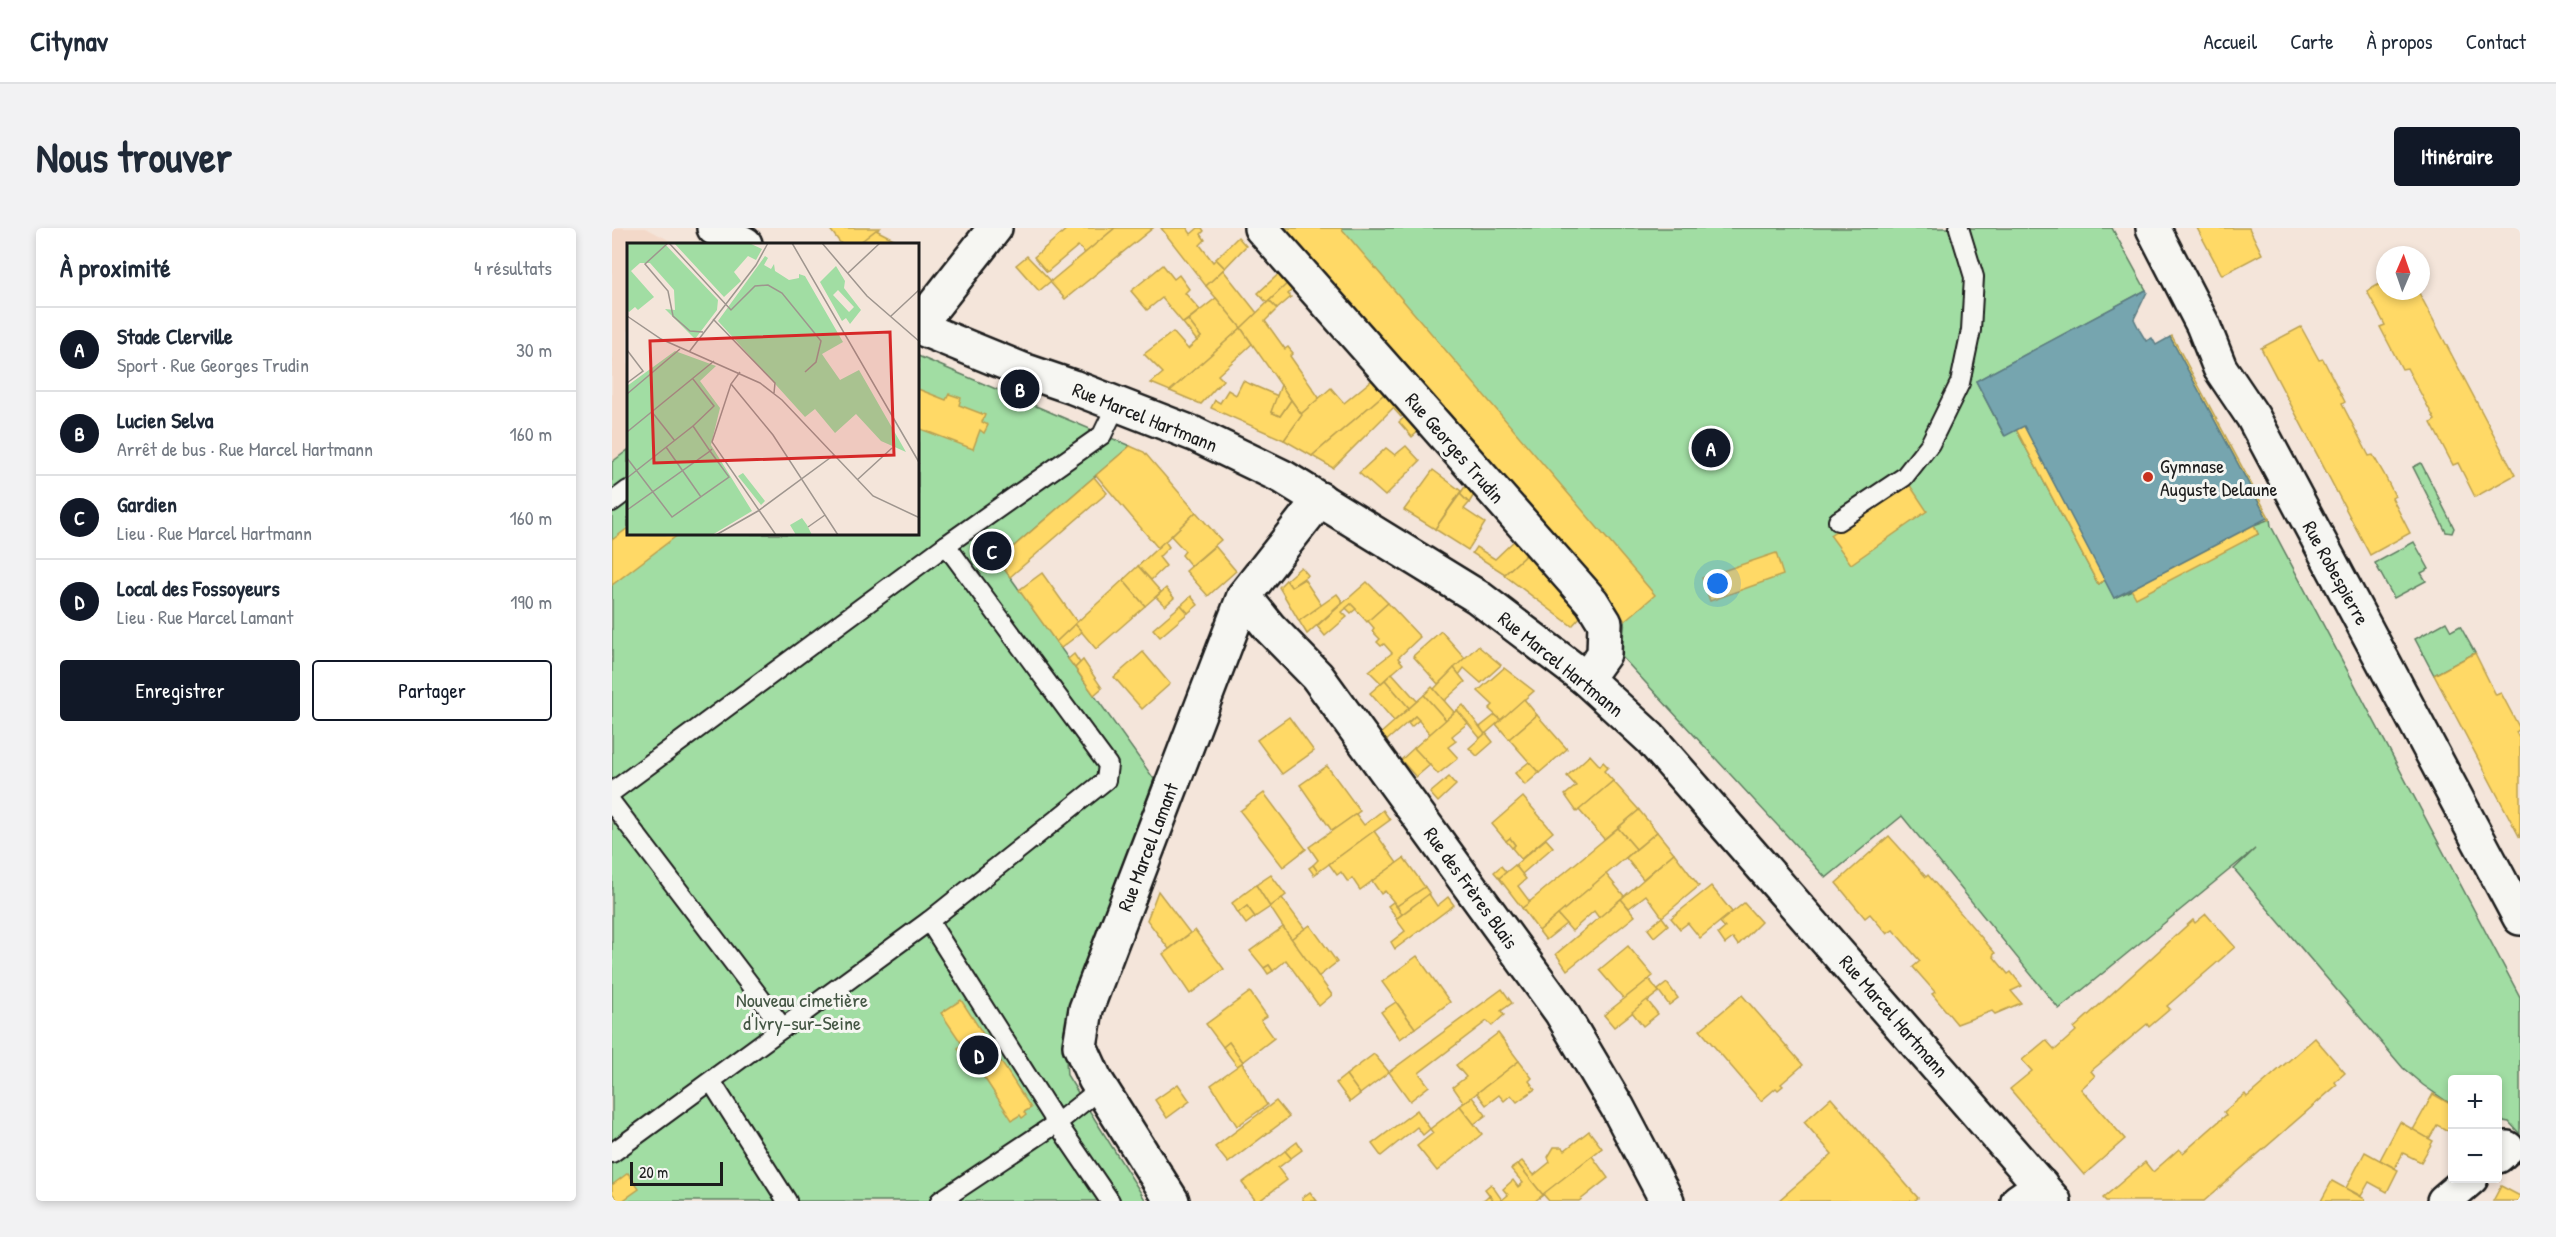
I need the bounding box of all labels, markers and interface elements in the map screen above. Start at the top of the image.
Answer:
text: Citynav [30,22,108,60]
text: Accueil [2204,27,2257,56]
text: Carte [2290,27,2334,56]
text: À propos [2367,27,2433,56]
text: Contact [2466,27,2526,56]
button: Itinéraire [2394,127,2520,186]
text: Nous trouver [36,128,232,185]
inset map [627,243,920,536]
north arrow [2376,246,2430,300]
text: À proximité [60,250,171,285]
text: 4 résultats [474,254,552,281]
text: Stade Clerville [117,321,233,351]
text: A [75,336,84,363]
text: 30 m [516,336,552,363]
text: Sport · Rue Georges Trudin [117,351,309,378]
pin: B [1000,366,1040,412]
street label: Rue Marcel Hartmann [1069,375,1222,458]
street label: Rue Georges Trudin [1400,387,1511,509]
text: Lucien Selva [117,405,213,435]
text: B [74,420,85,447]
text: 160 m [510,420,552,447]
pin: A [1692,426,1730,470]
text: Arrêt de bus · Rue Marcel Hartmann [117,435,373,462]
place label: Gymnase Auguste Delaune [2160,452,2277,502]
marker: Gymnase Auguste Delaune [2141,470,2155,484]
text: Gardien [117,489,177,519]
text: C [74,504,85,531]
text: 160 m [510,504,552,531]
street label: Rue Robespierre [2297,516,2376,630]
text: Lieu · Rue Marcel Hartmann [117,519,312,546]
pin: C [972,528,1012,574]
your location [1703,569,1732,598]
text: Local des Fossoyeurs [117,573,280,603]
text: D [75,588,84,615]
text: 190 m [510,588,552,615]
text: Lieu · Rue Marcel Lamant [117,603,293,630]
street label: Rue Marcel Hartmann [1493,605,1630,723]
button: Enregistrer [60,660,300,721]
button: Partager [312,660,552,721]
street label: Rue Marcel Lamant [1111,778,1185,915]
street label: Rue des Frères Blais [1418,821,1525,954]
street label: Rue Marcel Hartmann [1834,949,1955,1083]
park label: Nouveau cimetière d'Ivry-sur-Seine [736,986,868,1036]
pin: D [960,1032,998,1078]
map controls [2448,1075,2502,1183]
button: + [2448,1075,2502,1129]
button: − [2448,1129,2502,1183]
scale bar [630,1159,723,1186]
text: 20 m [639,1161,668,1183]

